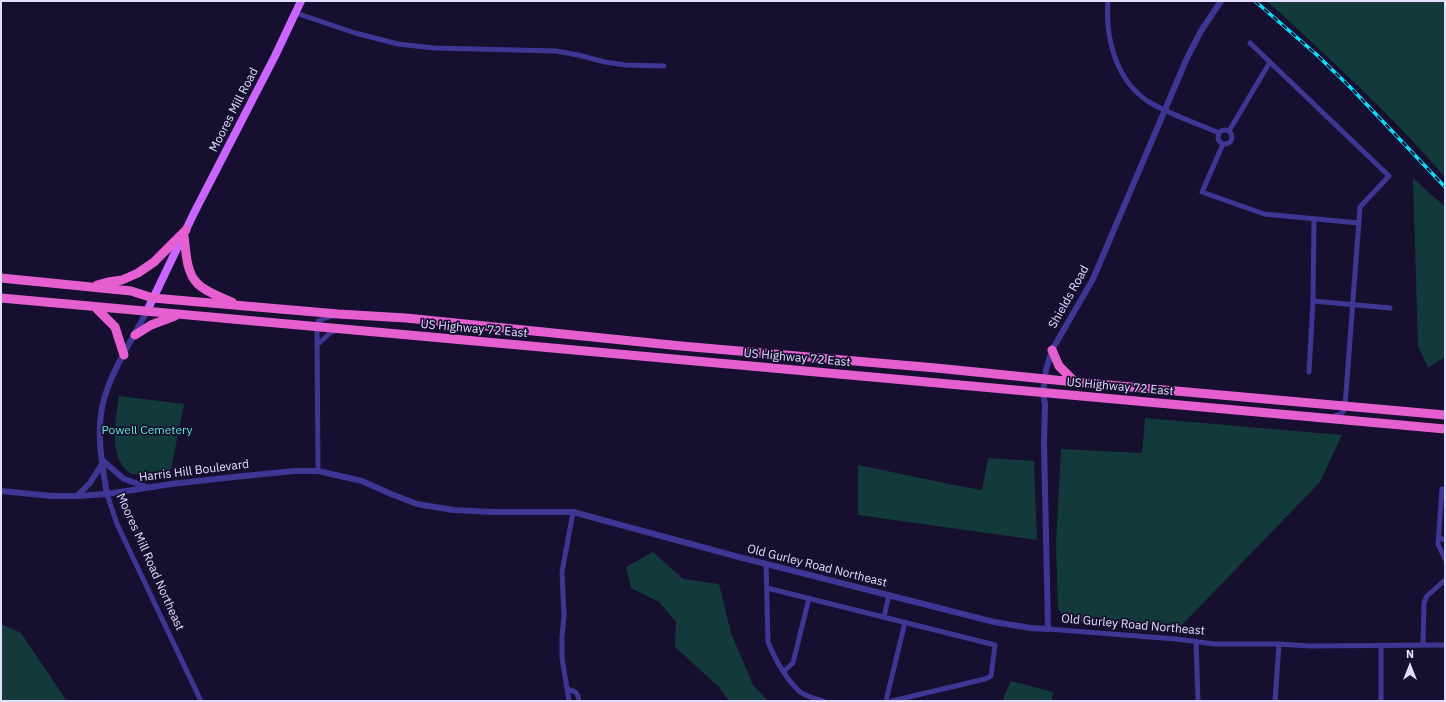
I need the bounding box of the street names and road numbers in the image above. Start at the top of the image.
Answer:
street label: Moores Mill Road [207,66,261,154]
street label: Shields Road [1046,263,1092,331]
street label: US Highway 72 East [420,317,528,341]
street label: US Highway 72 East [743,346,851,370]
street label: US Highway 72 East [1066,375,1174,399]
street label: Harris Hill Boulevard [138,457,250,485]
street label: Moores Mill Road Northeast [113,491,187,633]
street label: Old Gurley Road Northeast [745,542,889,590]
street label: Old Gurley Road Northeast [1061,612,1205,638]

